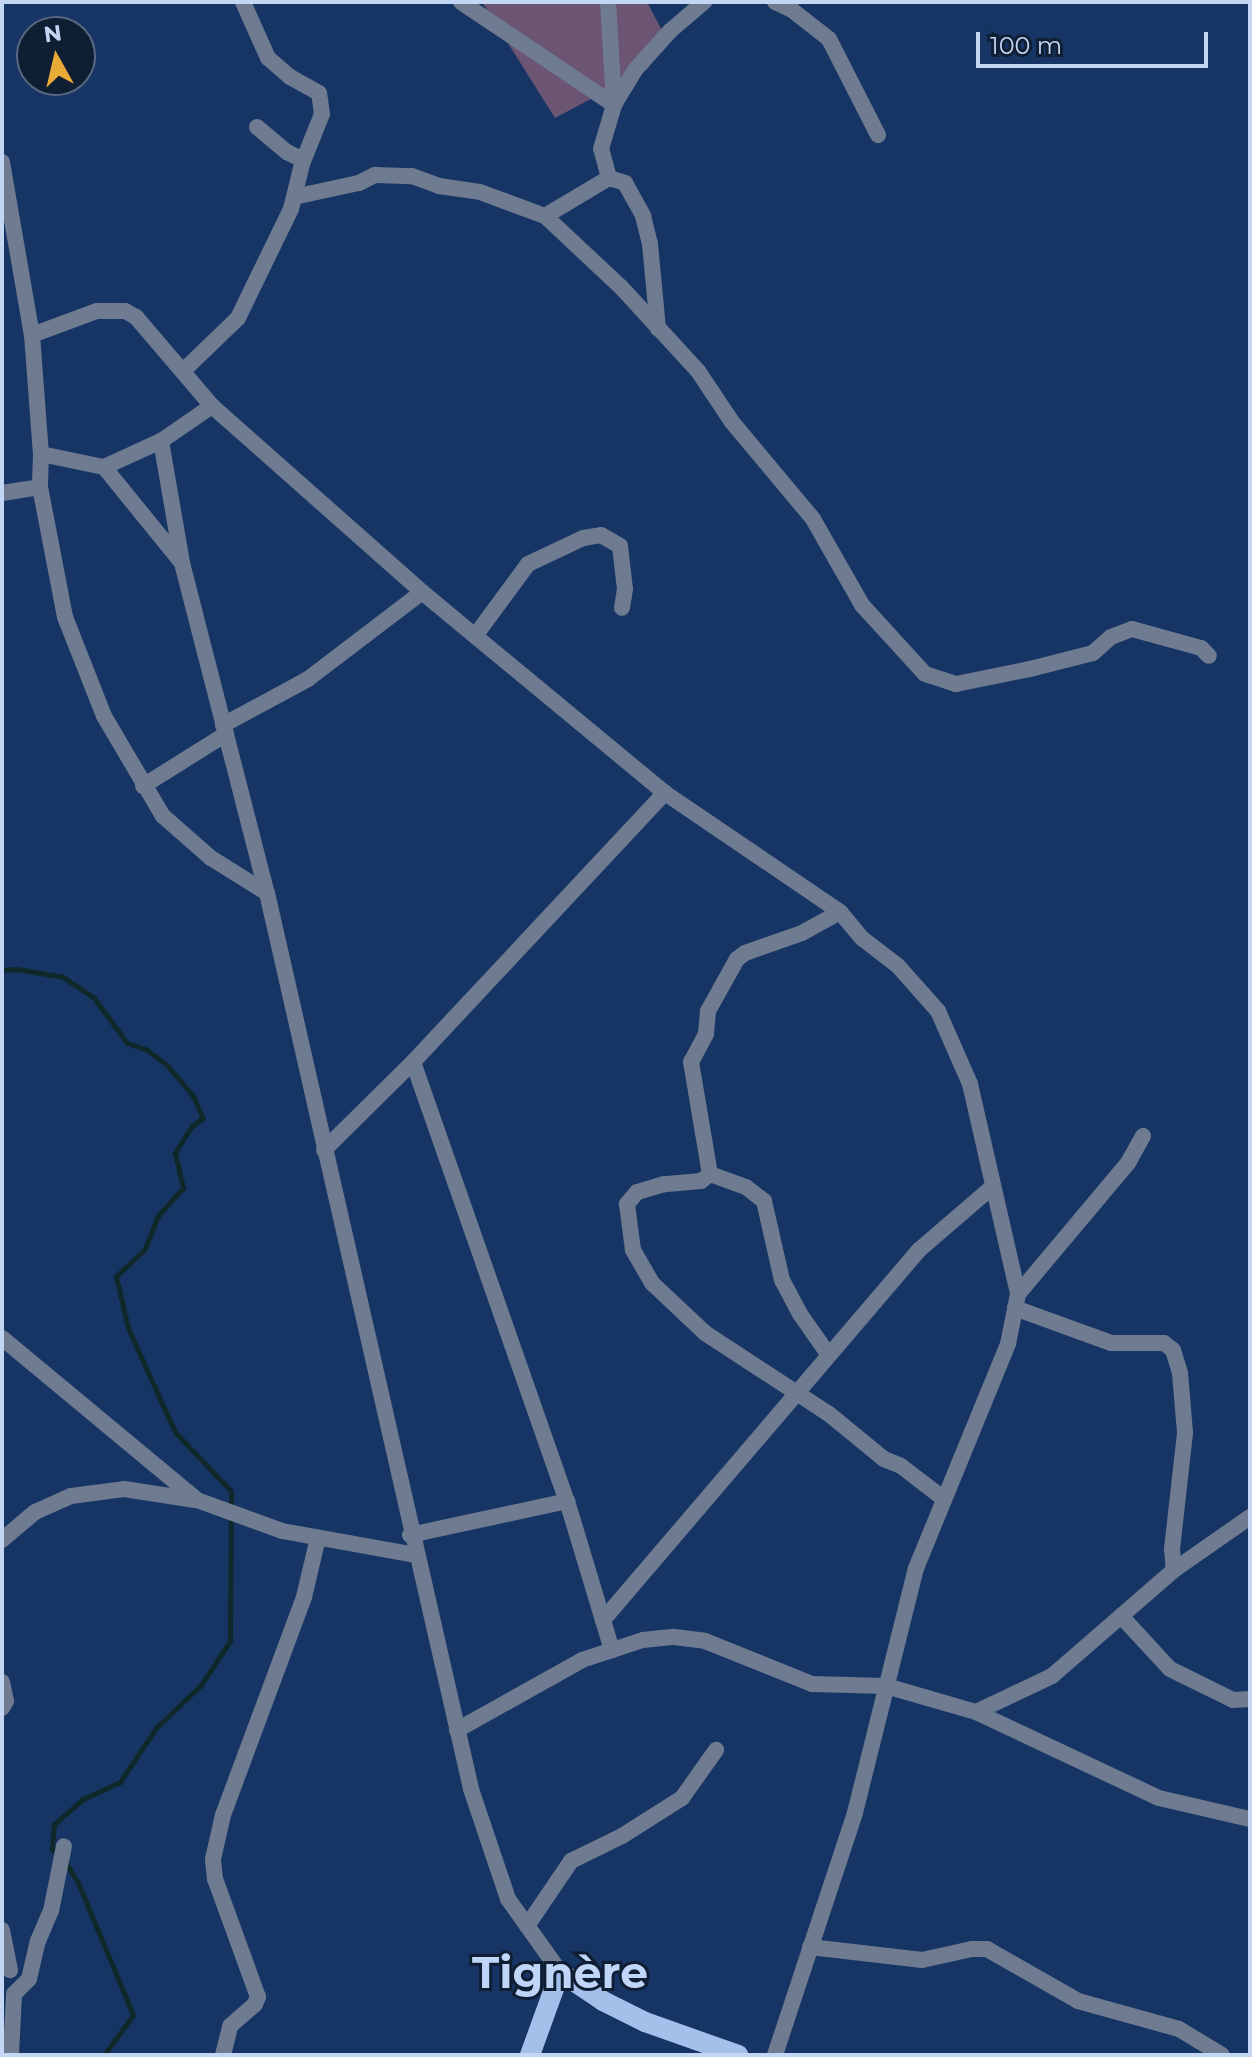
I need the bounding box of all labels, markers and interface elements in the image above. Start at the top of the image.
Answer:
north arrow [16,16,96,96]
scale bar [980,16,1212,66]
text: N [42,19,64,48]
text: 100 m [990,31,1062,60]
district label: Tignère [472,1946,648,1998]

